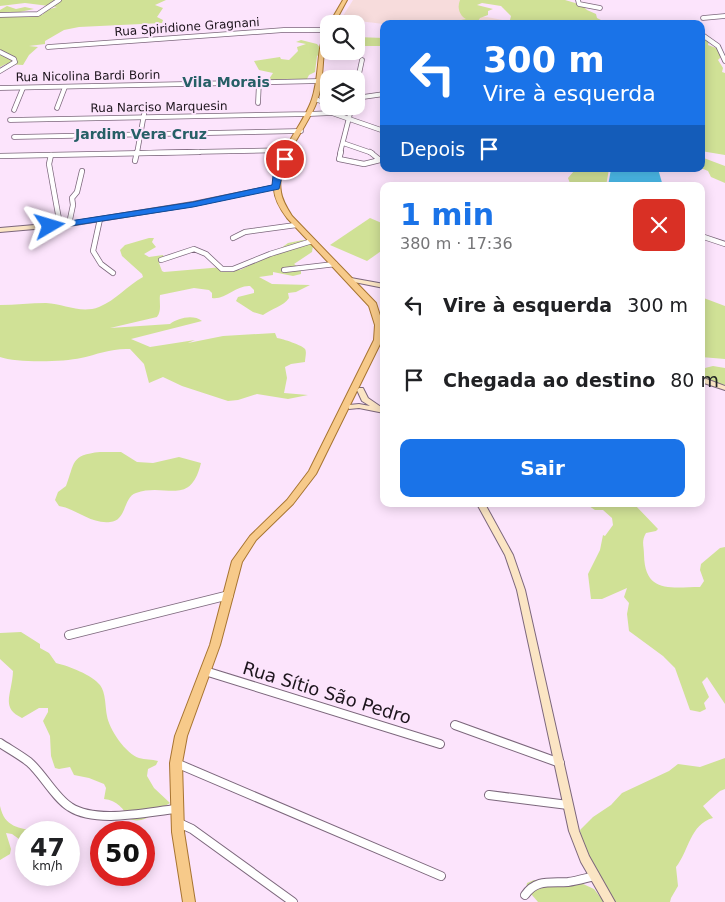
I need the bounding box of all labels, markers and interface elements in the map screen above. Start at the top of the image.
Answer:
street label: Rua Spiridione Gragnani [114,15,260,39]
map controls [320,15,365,115]
button: search [320,15,365,60]
icon: left [400,40,465,105]
text: 300 m [483,40,605,80]
street label: Rua Nicolina Bardi Borin [15,68,161,84]
button: layers [320,70,365,115]
district label: Vila Morais [182,74,270,90]
text: Vire à esquerda [483,81,656,106]
street label: Rua Narciso Marquesin [90,99,228,115]
district label: Jardim Vera Cruz [74,126,207,142]
icon: arrive [475,135,503,163]
pin [264,138,306,180]
text: Depois [400,138,465,160]
icon: arrive [271,145,299,173]
text: 1 min [400,197,494,232]
position arrow [23,199,75,251]
button: close [633,199,685,251]
text: 380 m · 17:36 [400,234,513,253]
icon: left [400,291,428,319]
text: Vire à esquerda [443,294,612,316]
text: 300 m [627,294,688,316]
icon: arrive [400,366,428,394]
text: Chegada ao destino [443,369,655,391]
text: 80 m [670,369,719,391]
button: Sair [400,439,685,497]
street label: Rua Sítio São Pedro [240,657,414,728]
speed limit sign: 50 [90,821,155,886]
text: 47 [30,833,65,862]
text: km/h [32,859,63,873]

